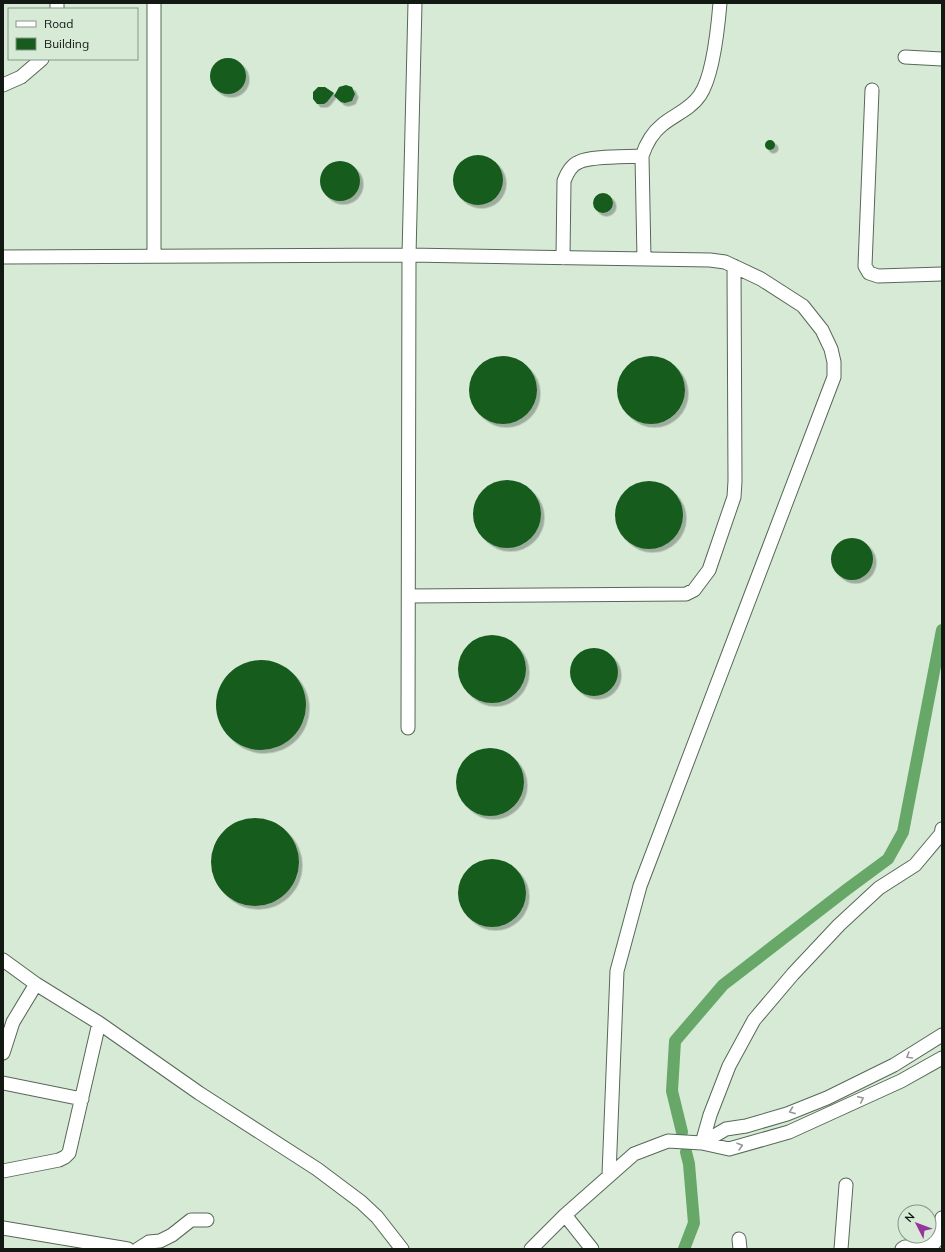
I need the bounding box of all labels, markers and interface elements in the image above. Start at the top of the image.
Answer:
legend [8,8,138,60]
text: Road [44,16,73,31]
text: Building [44,36,89,51]
one-way arrow [906,1051,913,1058]
one-way arrow [857,1096,864,1104]
one-way arrow [788,1107,795,1115]
one-way arrow [736,1142,743,1151]
north arrow [897,1204,937,1244]
text: N [902,1210,918,1225]

